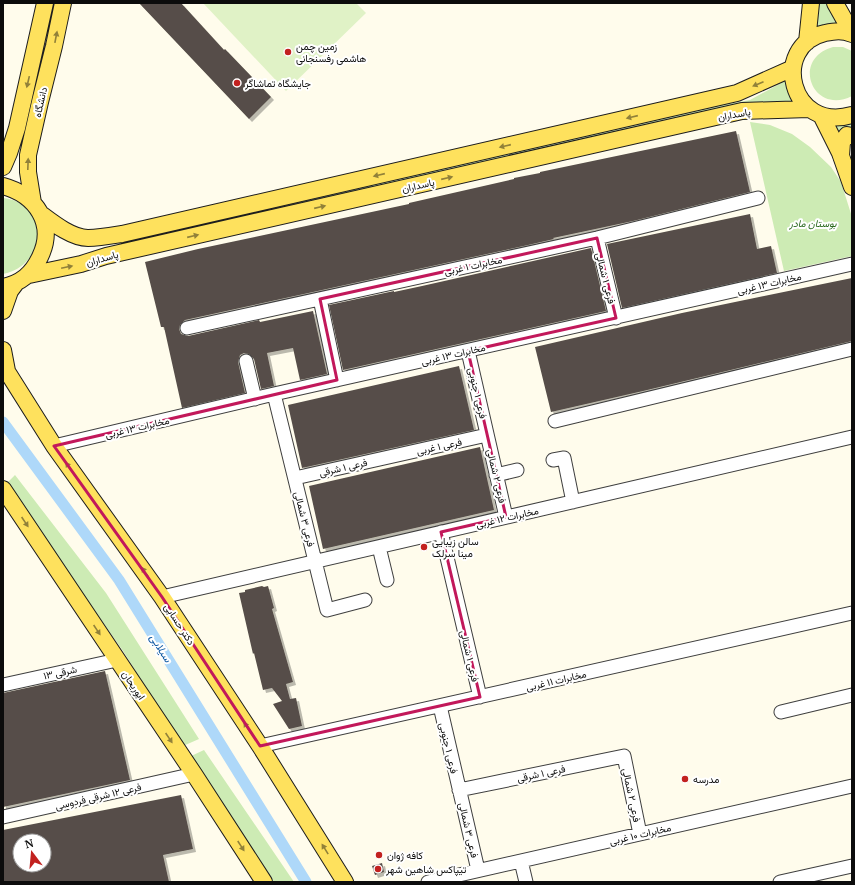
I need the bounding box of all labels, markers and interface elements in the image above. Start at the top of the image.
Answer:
one-way arrow [53,31,59,44]
place label: زمین چمن هاشمی رفسنجانی [296,40,366,65]
marker: زمین چمن هاشمی رفسنجانی [283,47,293,57]
one-way arrow [25,76,31,88]
place label: جایشگاه تماشاگر [244,77,311,90]
marker: جایشگاه تماشاگر [232,78,242,88]
one-way arrow [751,82,763,88]
street label: دانشگاه [31,85,50,119]
street label: پاسداران [717,105,752,125]
one-way arrow [626,114,638,120]
one-way arrow [499,143,511,149]
one-way arrow [25,157,31,170]
one-way arrow [372,172,385,178]
street label: پاسداران [401,175,436,197]
one-way arrow [441,175,453,181]
one-way arrow [314,204,326,210]
park label: بوستان مادر [788,217,838,230]
one-way arrow [187,233,199,239]
street label: پاسداران [84,248,120,270]
street label: فرعی ۱ شمالی [593,251,618,306]
street label: مخابرات ۱ غربی [443,253,503,278]
one-way arrow [61,263,73,269]
street label: مخابرات ۱۳ غربی [736,270,802,297]
street label: مخابرات ۱۳ غربی [420,341,486,368]
street label: فرعی ۱ جنوبی [465,366,490,420]
street label: مخابرات ۱۳ غربی [104,414,170,441]
street label: فرعی ۱ غربی [415,435,464,458]
street label: فرعی ۲ شمالی [484,448,509,505]
street label: فرعی ۱ شرقی [318,456,369,479]
one-way arrow [65,462,73,472]
street label: فرعی ۳ شمالی [291,490,318,548]
street label: مخابرات ۱۲ غربی [474,504,540,531]
one-way arrow [21,517,29,527]
place label: سالن زیبایی مینا سرلک [432,535,479,560]
marker: سالن زیبایی مینا سرلک [419,542,429,552]
one-way arrow [141,567,149,578]
street label: دکتر حسابی [161,601,198,648]
one-way arrow [93,625,101,635]
street label: فرعی ۱ شمالی [457,629,482,684]
water label: سیلابی [147,631,175,665]
street label: ۱۳ شرقی [42,663,78,682]
street label: مخابرات ۱۱ غربی [525,667,588,694]
street label: ابوریحان [119,668,148,702]
street label: فرعی ۱ جنوبی [436,721,461,775]
one-way arrow [244,722,251,733]
one-way arrow [166,732,173,744]
street label: فرعی ۱ شرقی [516,762,567,785]
street label: فرعی ۲ شمالی [619,767,644,824]
place label: مدرسه [693,773,719,786]
marker: مدرسه [680,774,690,784]
street label: فرعی ۱۲ شرقی فردوسی [54,780,143,813]
street label: فرعی ۳ شمالی [456,801,481,859]
street label: مخابرات ۱۰ غربی [608,821,672,848]
north arrow [12,833,52,873]
text: N [23,835,36,851]
one-way arrow [237,841,245,852]
one-way arrow [321,843,328,855]
place label: کافه ژوان [387,849,424,862]
marker: کافه ژوان [374,850,384,860]
place label: تیپاکس شاهین شهر [385,863,466,877]
marker: تیپاکس شاهین شهر [373,864,383,874]

